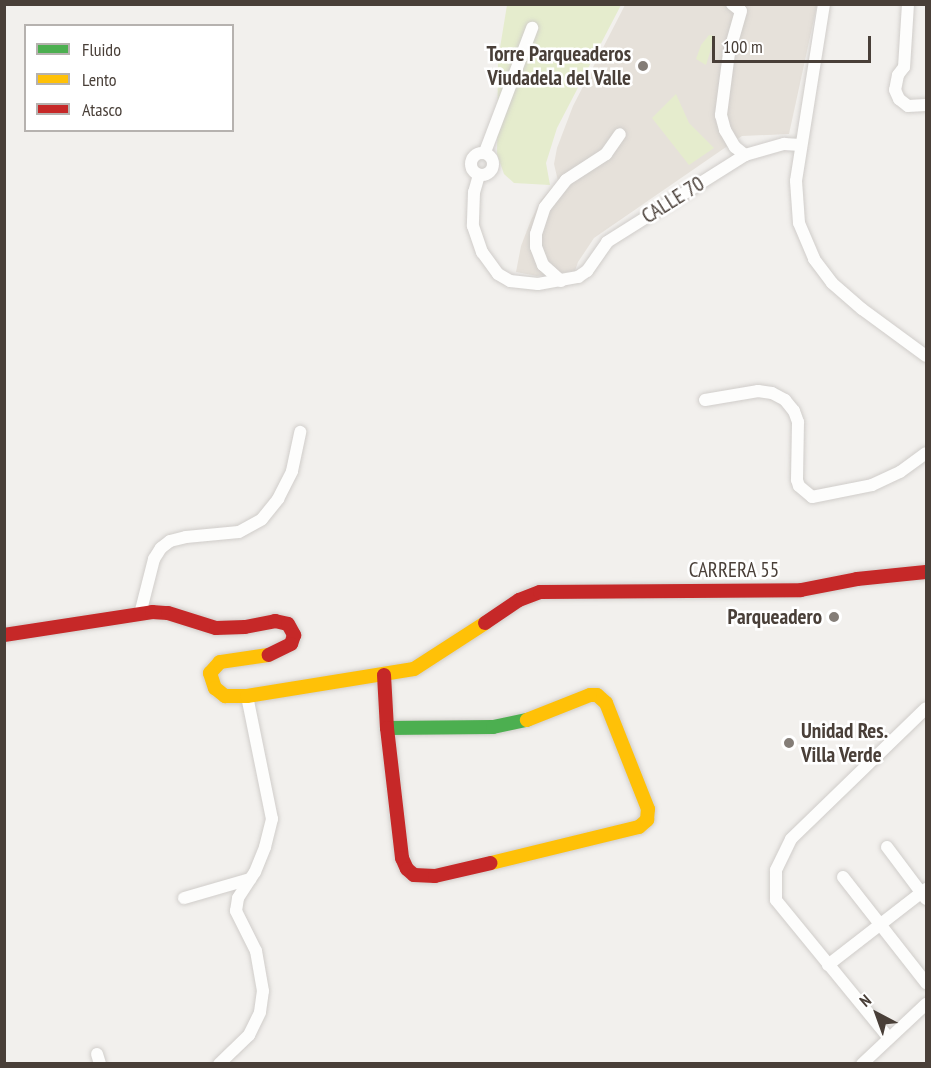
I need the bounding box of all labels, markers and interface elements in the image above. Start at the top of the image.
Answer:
legend [24,24,234,132]
scale bar [715,24,874,62]
text: 100 m [723,35,763,58]
text: Fluido [82,38,121,61]
place label: Torre Parqueaderos Viudadela del Valle [486,41,631,91]
marker: Torre Parqueaderos Viudadela del Valle [636,59,650,73]
text: Lento [82,68,117,91]
text: Atasco [82,98,122,121]
street label: CALLE 70 [637,171,709,229]
street label: CARRERA 55 [688,557,780,583]
place label: Parqueadero [727,604,822,630]
marker: Parqueadero [827,610,841,624]
place label: Unidad Res. Villa Verde [801,718,888,768]
marker: Unidad Res. Villa Verde [782,736,796,750]
north arrow [847,984,907,1044]
text: N [855,990,875,1011]

